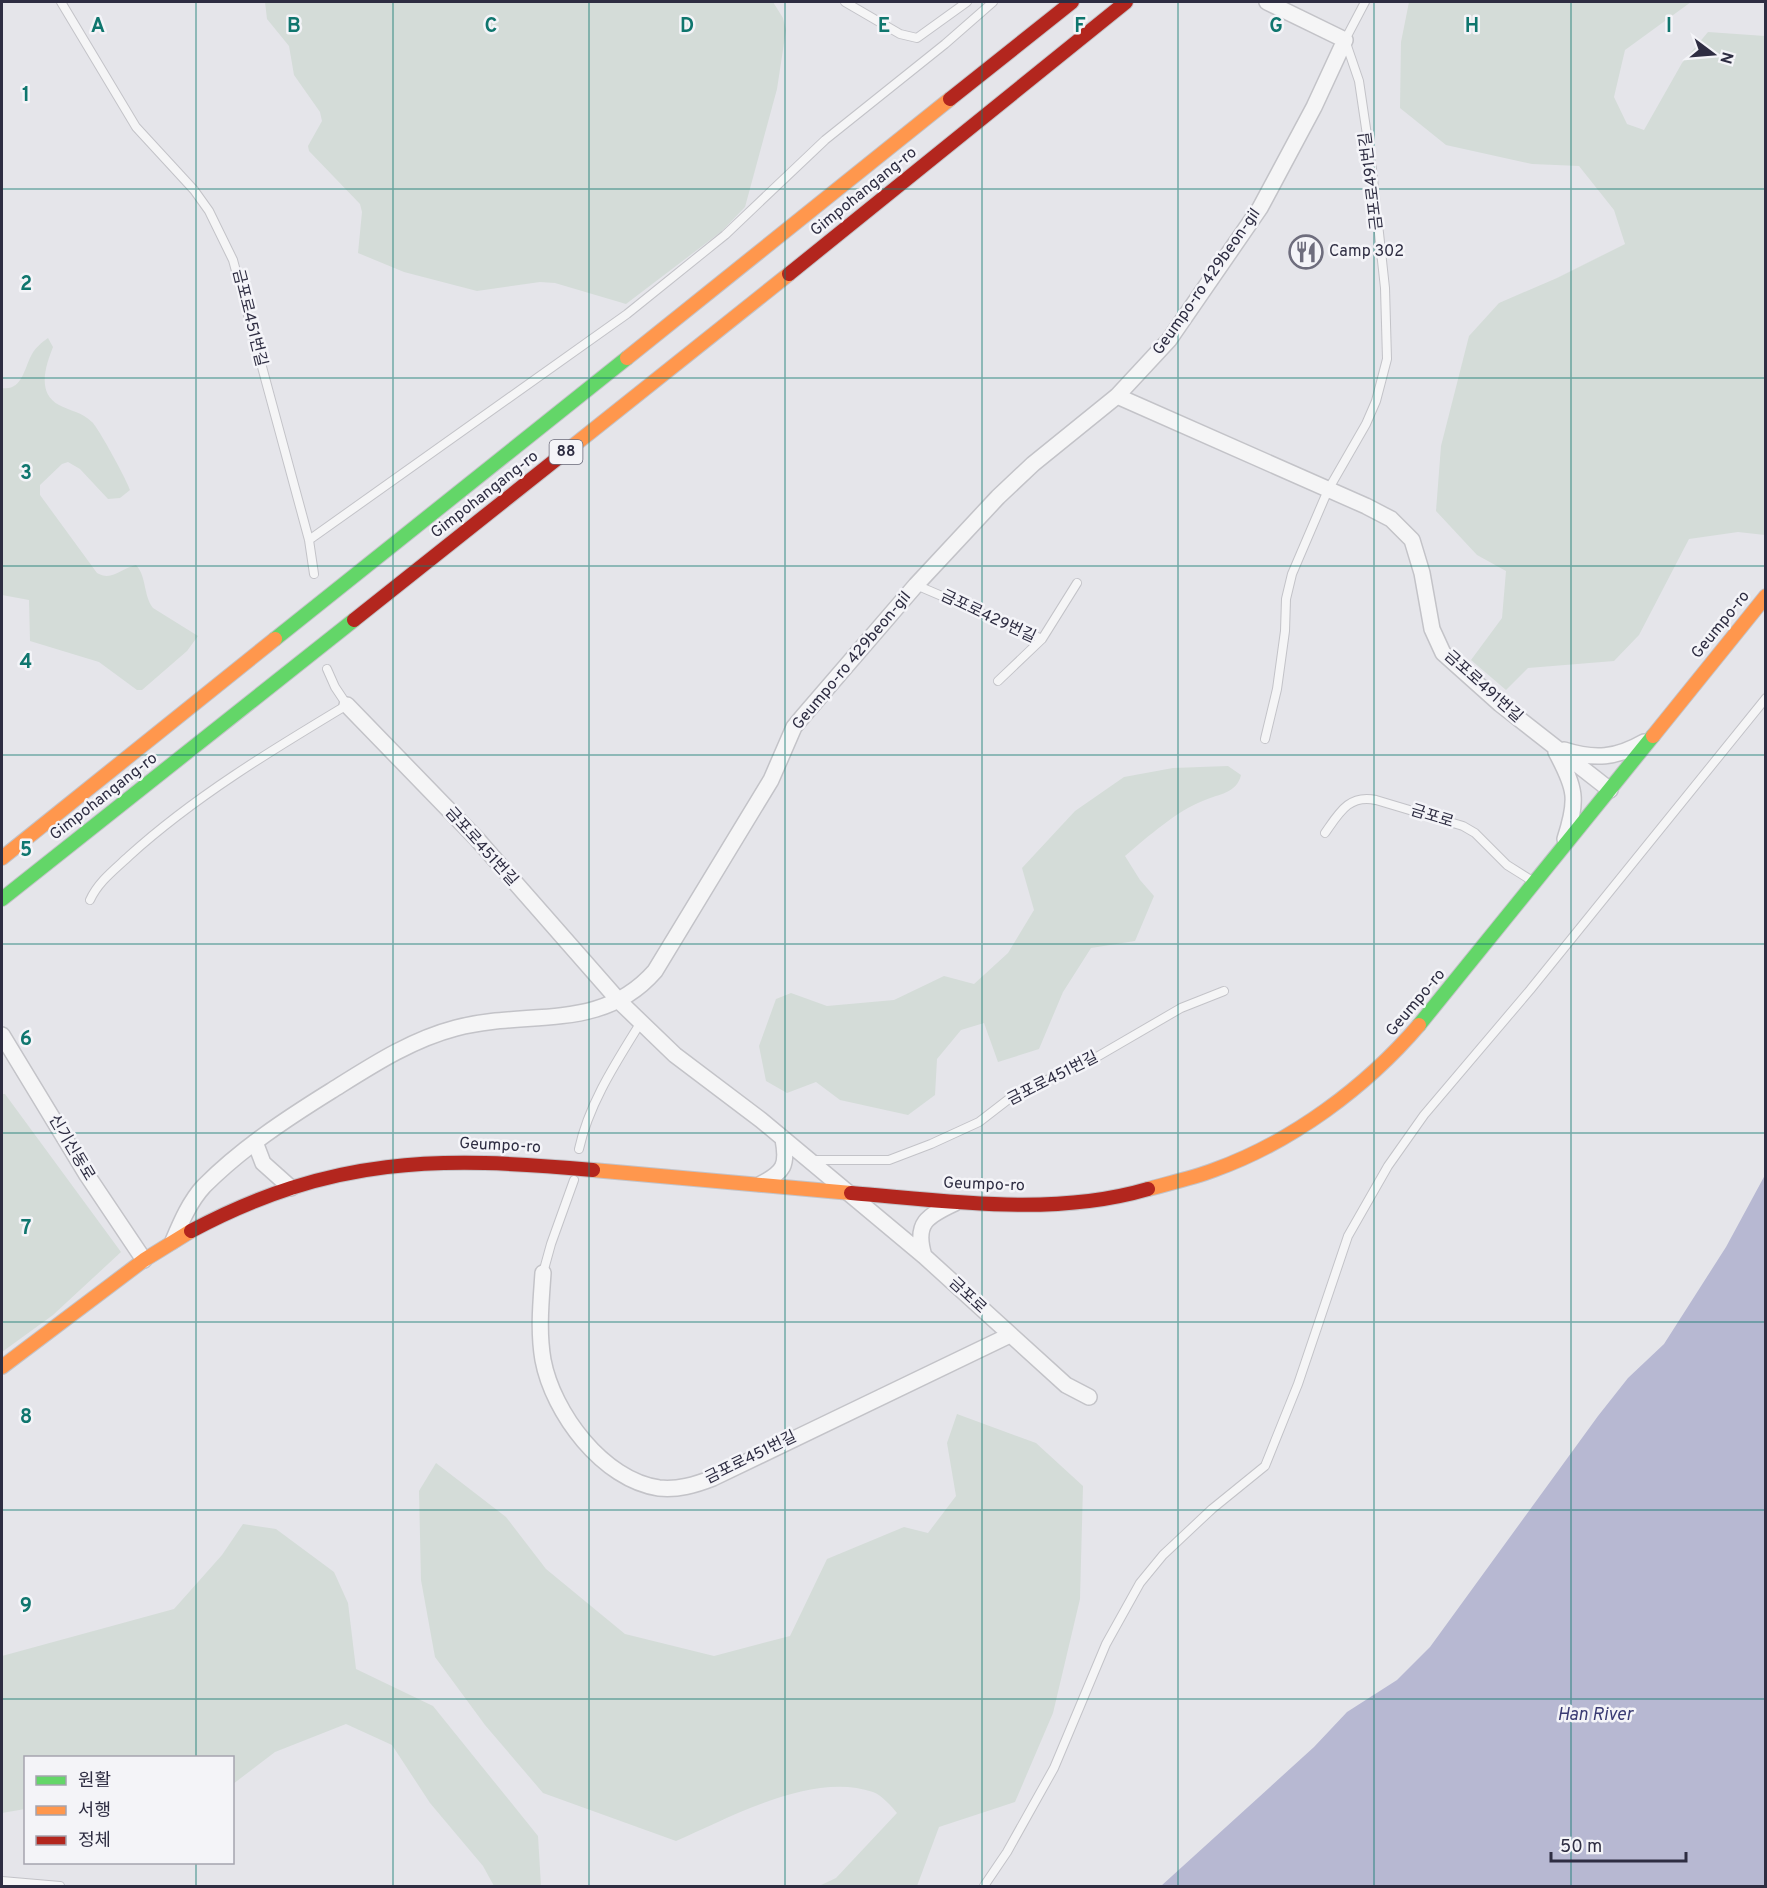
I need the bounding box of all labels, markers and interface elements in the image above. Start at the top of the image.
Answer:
text: A [91,14,105,40]
text: B [287,14,301,40]
text: C [485,14,497,40]
text: D [680,14,694,40]
text: E [878,14,890,40]
text: F [1074,14,1086,40]
text: G [1269,14,1283,40]
text: H [1465,14,1479,40]
text: I [1666,14,1672,40]
north arrow [1683,24,1743,84]
text: N [1714,49,1737,66]
text: 1 [22,83,30,109]
street label: 금포로491번길 [1356,131,1388,231]
street label: Gimpohangang-ro [807,143,921,241]
street label: Geumpo-ro 429beon-gil [1149,205,1265,359]
restaurant icon: Camp 302 [1288,234,1324,270]
place label: Camp 302 [1329,242,1404,262]
street label: 금포로451번길 [227,267,271,369]
text: 2 [20,272,32,298]
road number: 88 [550,440,582,464]
street label: Gimpohangang-ro [427,447,543,543]
text: 3 [20,461,32,487]
street label: 금포로429번길 [937,586,1039,648]
street label: Geumpo-ro [1687,587,1755,663]
street label: Geumpo-ro 429beon-gil [788,588,916,734]
street label: 금포로491번길 [1440,647,1526,727]
text: 4 [20,650,32,676]
street label: Gimpohangang-ro [46,749,162,845]
street label: 금포로 [1408,801,1456,833]
street label: 금포로451번길 [440,803,522,891]
text: 5 [20,838,32,864]
street label: Geumpo-ro [1382,965,1450,1041]
text: 6 [20,1027,32,1053]
street label: 금포로451번길 [1004,1048,1102,1110]
street label: 신기신동로 [43,1111,99,1185]
street label: Geumpo-ro [459,1134,541,1158]
street label: Geumpo-ro [943,1174,1025,1196]
text: 7 [21,1216,31,1242]
street label: 금포로 [944,1274,990,1319]
text: 8 [20,1405,32,1431]
street label: 금포로451번길 [702,1427,800,1489]
text: 9 [20,1594,32,1620]
water label: Han River [1557,1704,1635,1727]
legend [24,1756,234,1864]
text: 원활 [78,1770,111,1793]
text: 서행 [78,1800,111,1823]
scale bar [1551,1825,1686,1863]
text: 정체 [78,1830,111,1853]
text: 50 m [1560,1836,1602,1859]

